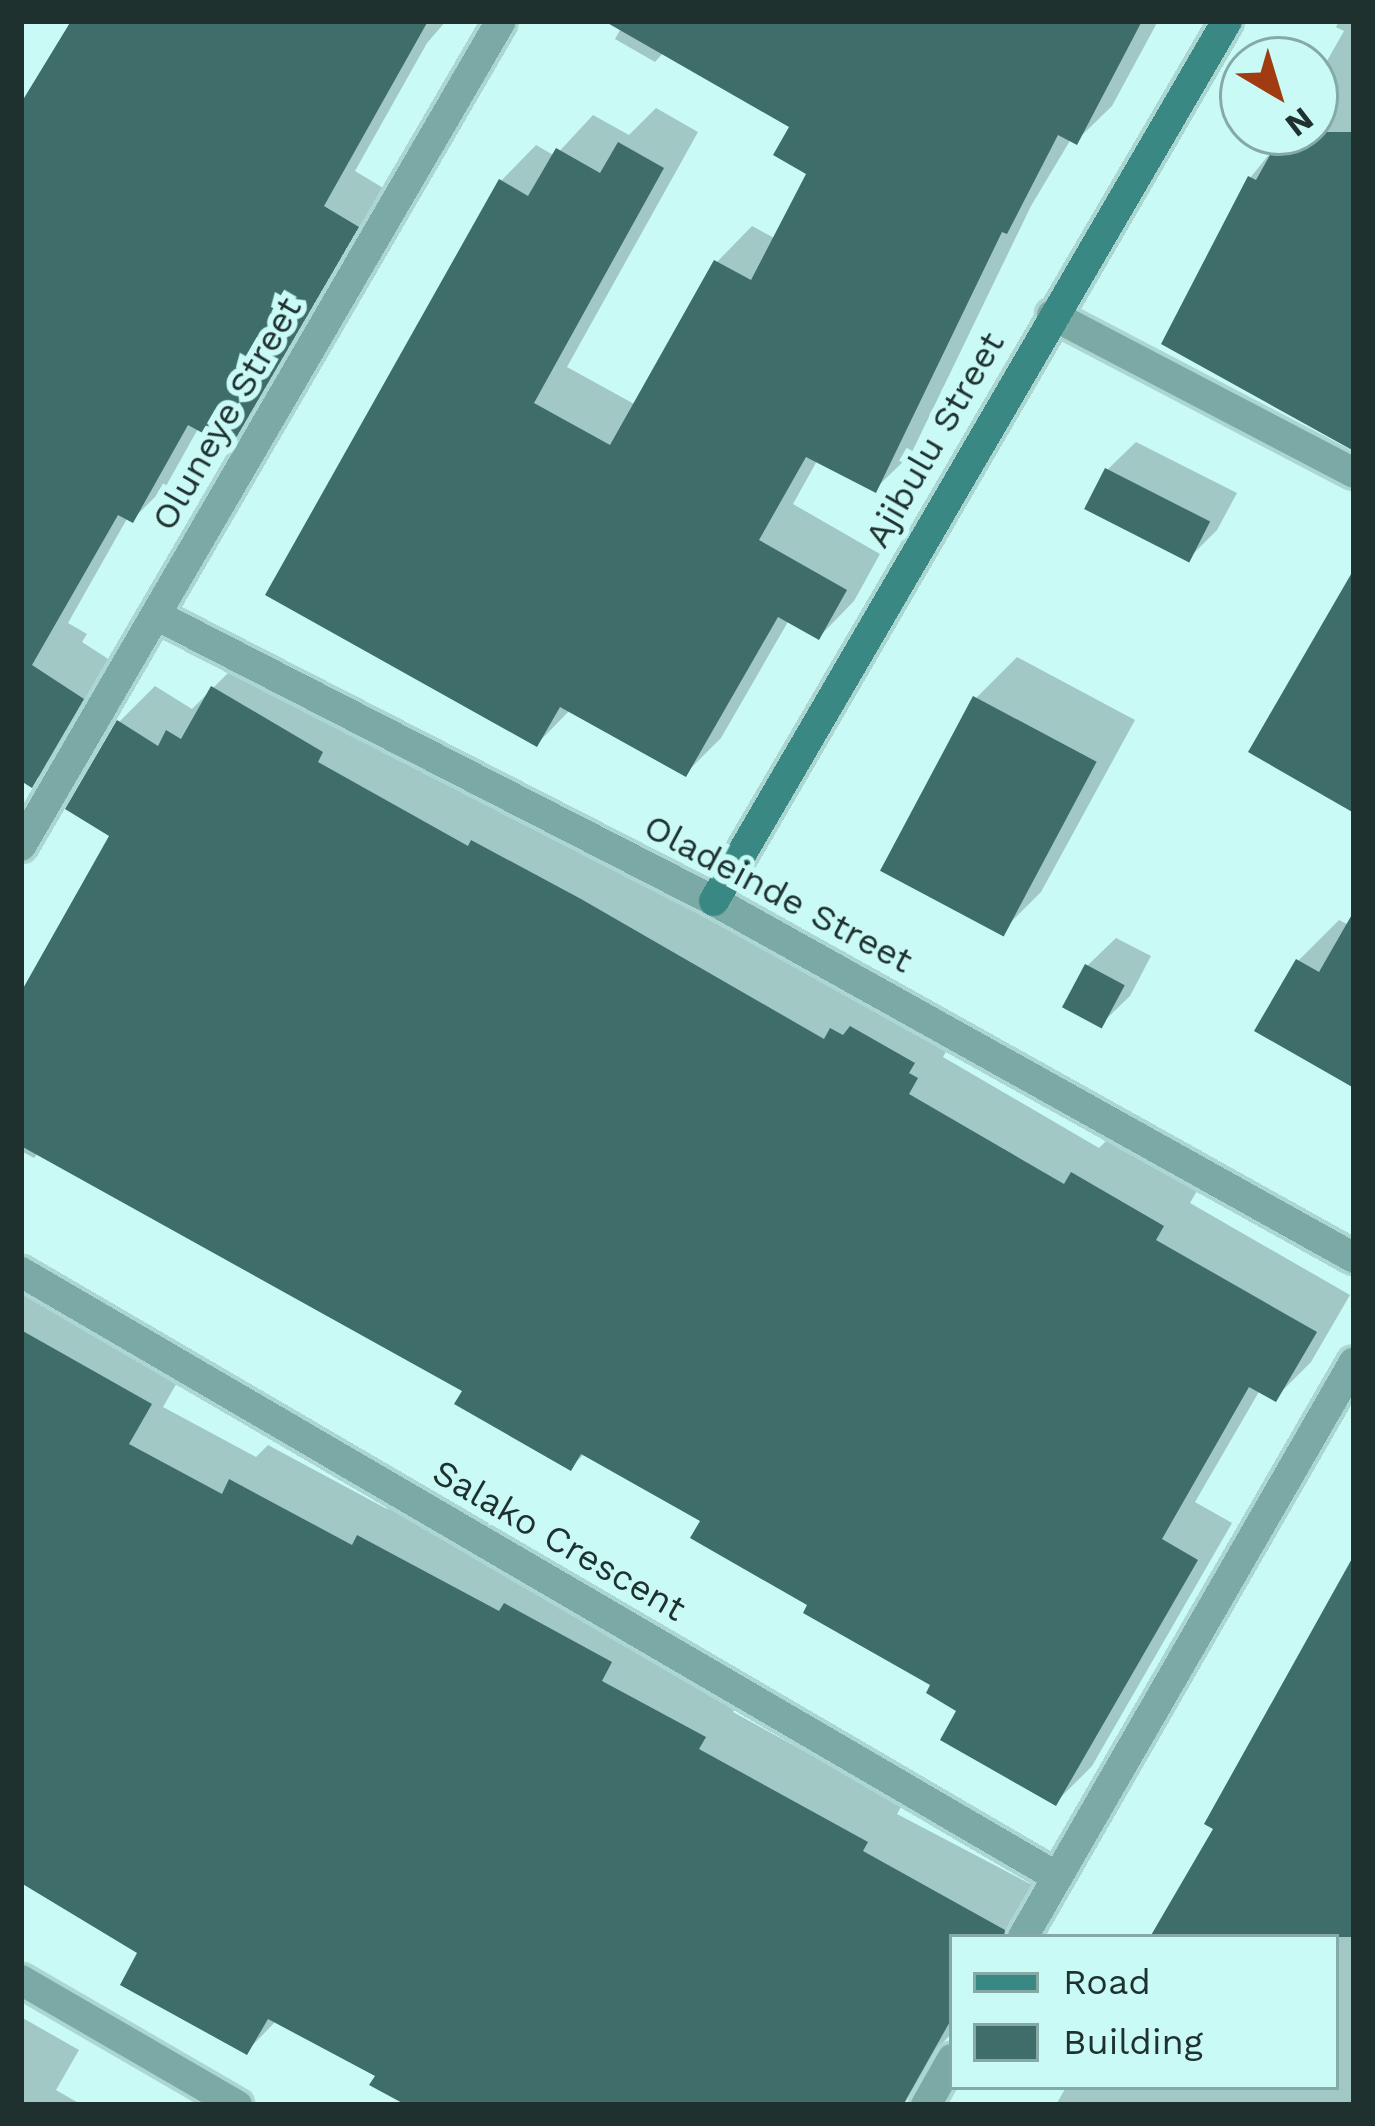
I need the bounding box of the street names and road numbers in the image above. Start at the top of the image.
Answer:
street label: Oluneye Street [143,290,311,538]
street label: Ajibulu Street [856,325,1014,555]
street label: Oladeinde Street [637,805,919,983]
street label: Salako Crescent [425,1451,693,1631]

